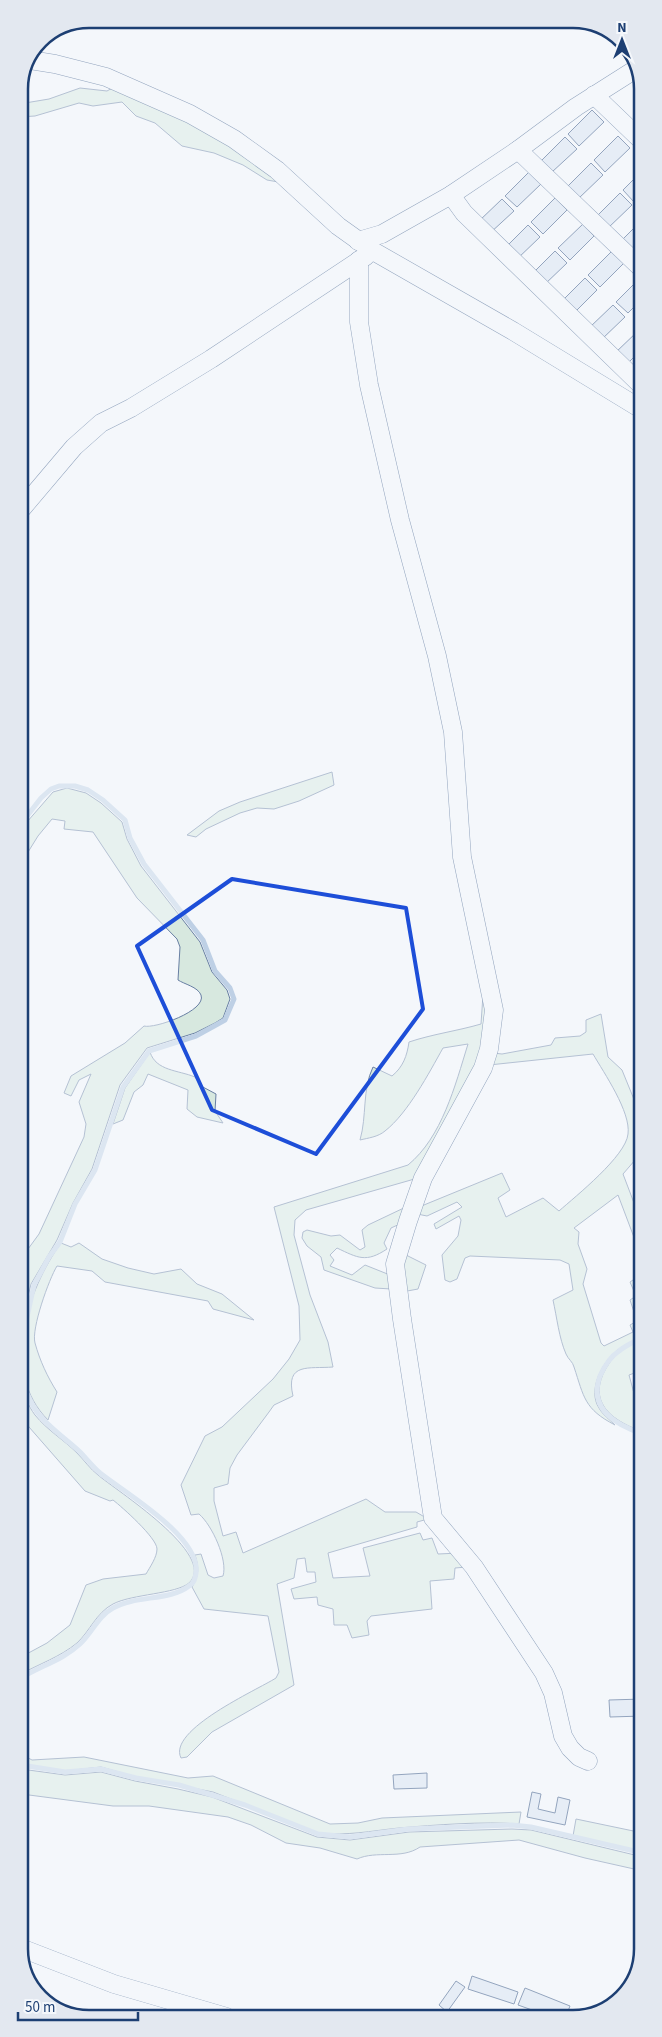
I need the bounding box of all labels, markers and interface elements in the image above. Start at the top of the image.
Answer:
north arrow [597,15,647,65]
text: N [617,18,627,38]
scale bar [18,1990,138,2022]
text: 50 m [25,1997,55,2018]

